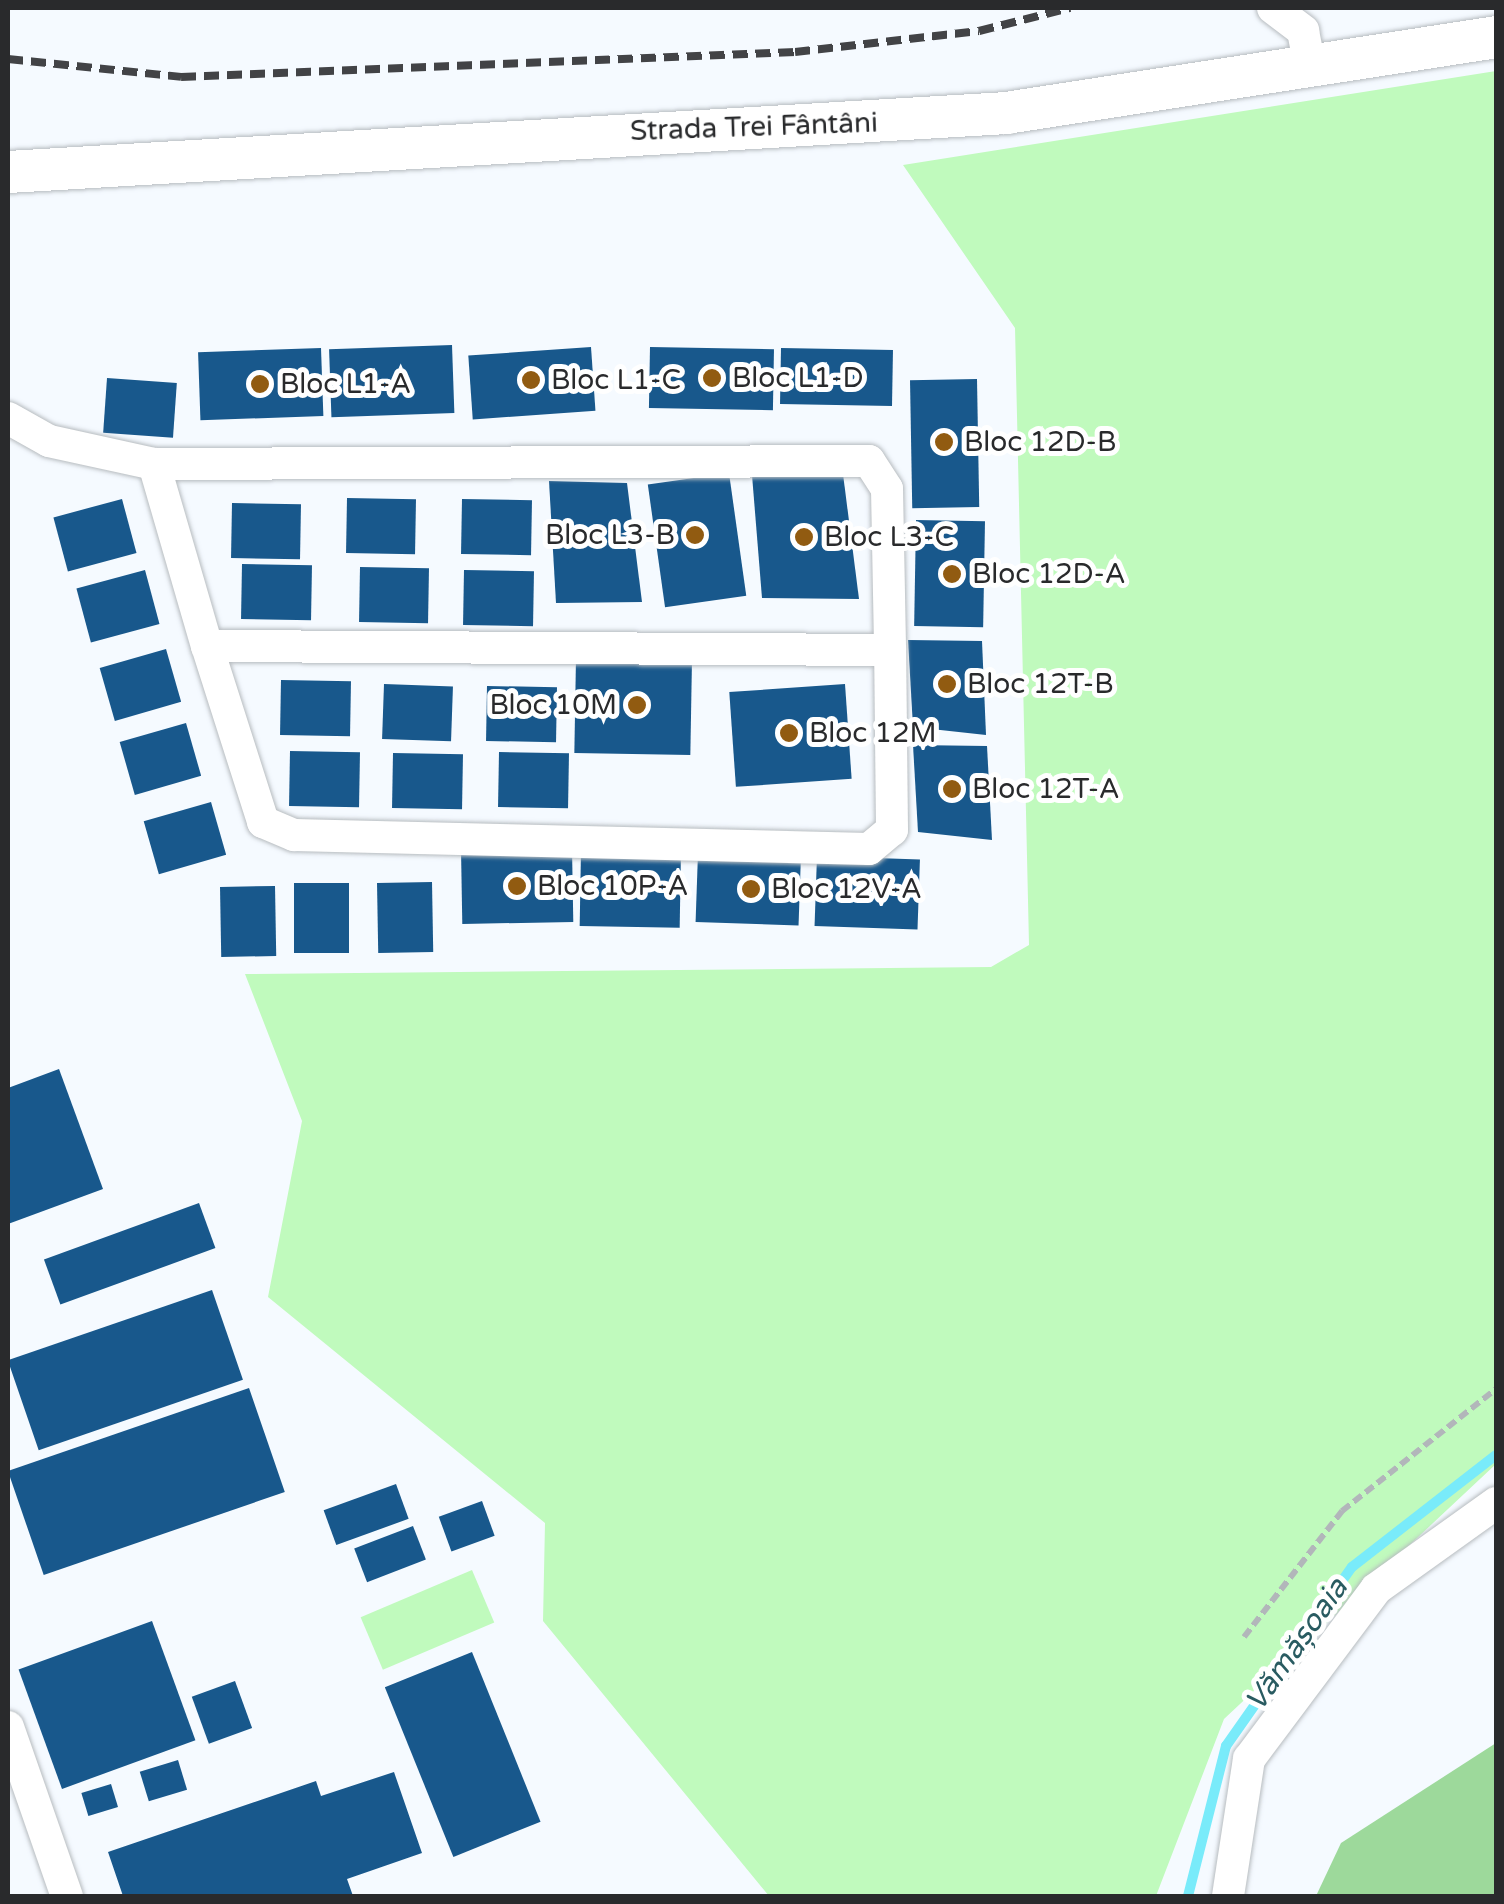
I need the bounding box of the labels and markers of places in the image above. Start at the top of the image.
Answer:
place label: Bloc L1-D [732,361,864,395]
place label: Bloc L1-C [551,363,681,397]
place label: Bloc L1-A [280,367,411,401]
marker: Bloc L1-D [701,367,723,389]
marker: Bloc L1-C [520,369,542,391]
marker: Bloc L1-A [249,373,271,395]
place label: Bloc 12D-B [964,425,1116,459]
marker: Bloc 12D-B [933,431,955,453]
place label: Bloc L3-B [545,518,675,552]
place label: Bloc L3-C [824,520,954,554]
marker: Bloc L3-B [684,524,706,546]
marker: Bloc L3-C [793,526,815,548]
place label: Bloc 12D-A [972,557,1126,591]
marker: Bloc 12D-A [941,563,963,585]
place label: Bloc 12T-B [967,667,1114,701]
marker: Bloc 12T-B [936,673,958,695]
place label: Bloc 10M [489,688,617,722]
marker: Bloc 10M [626,694,648,716]
place label: Bloc 12M [809,716,937,750]
marker: Bloc 12M [778,722,800,744]
place label: Bloc 12T-A [972,772,1120,806]
marker: Bloc 12T-A [941,778,963,800]
place label: Bloc 10P-A [537,869,688,903]
place label: Bloc 12V-A [771,872,922,906]
marker: Bloc 10P-A [506,875,528,897]
marker: Bloc 12V-A [740,878,762,900]

